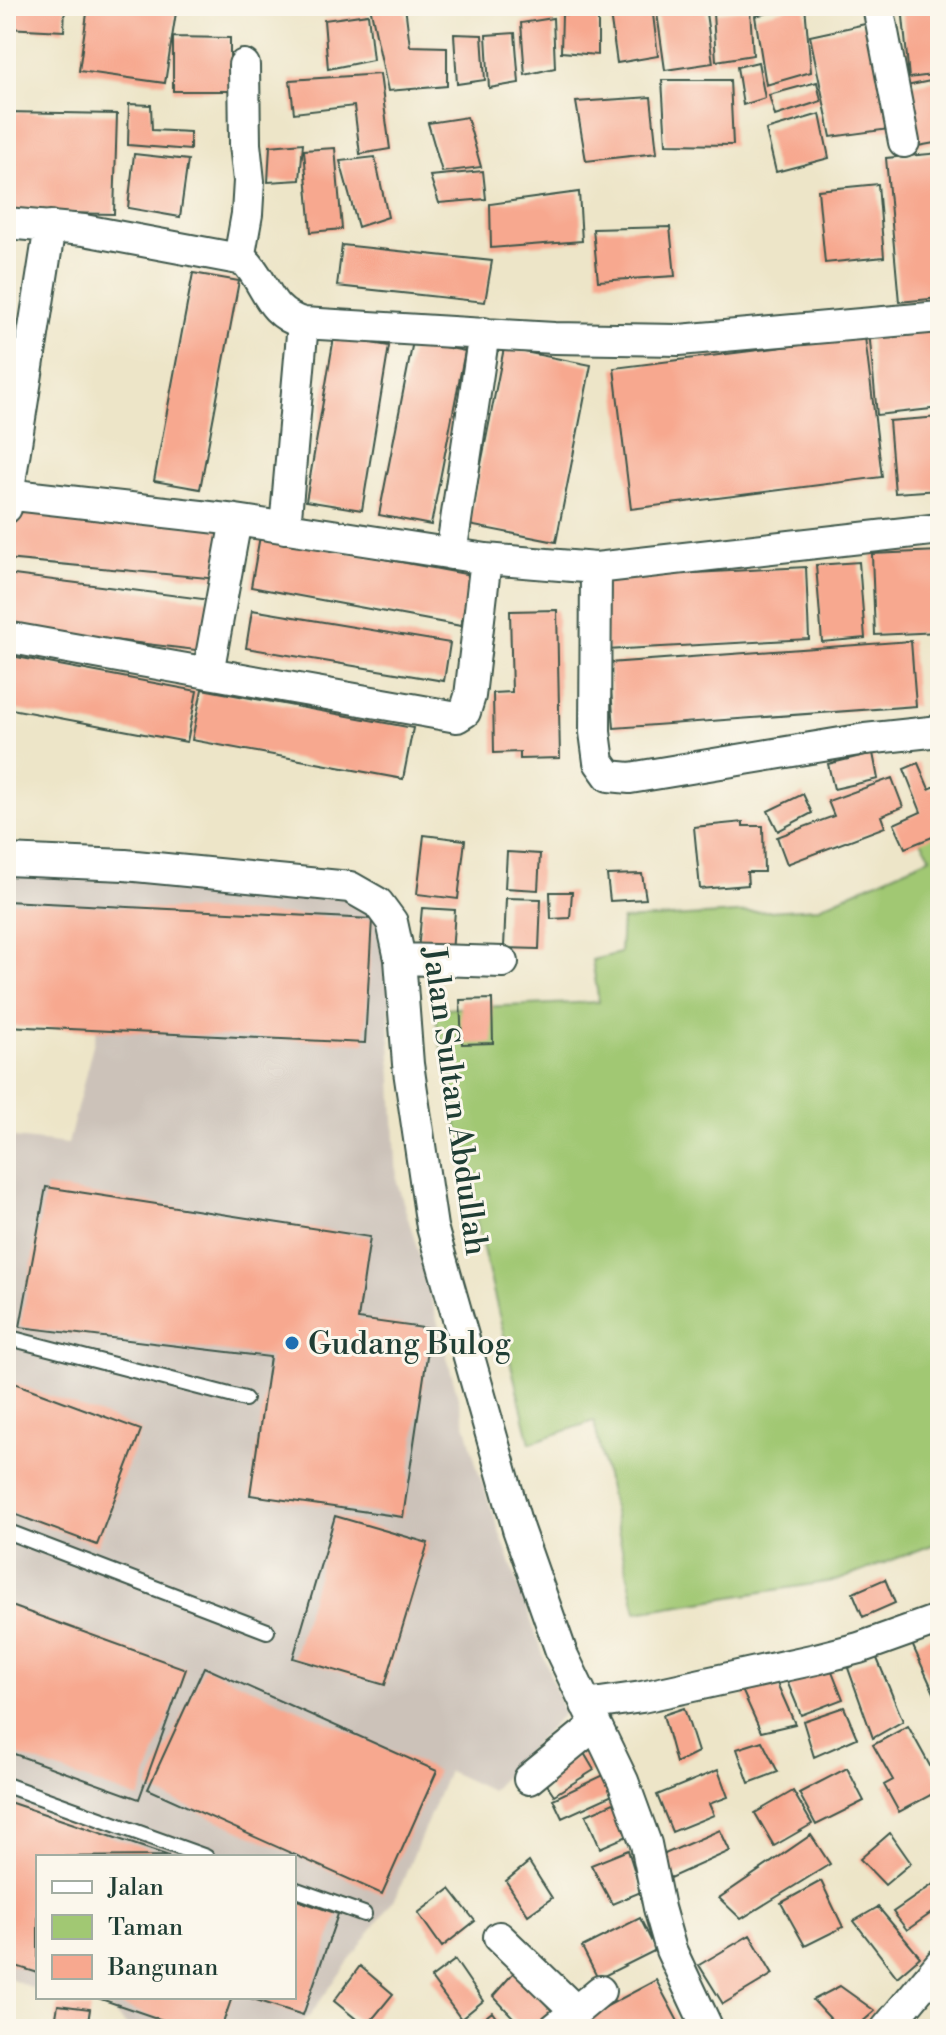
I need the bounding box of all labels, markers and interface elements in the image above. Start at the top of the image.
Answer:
street label: Jalan Sultan Abdullah [413,943,496,1258]
place label: Gudang Bulog [308,1324,512,1364]
marker: Gudang Bulog [283,1334,301,1352]
legend [36,1855,296,1999]
text: Jalan [107,1873,164,1903]
text: Taman [108,1913,183,1943]
text: Bangunan [107,1953,218,1983]

